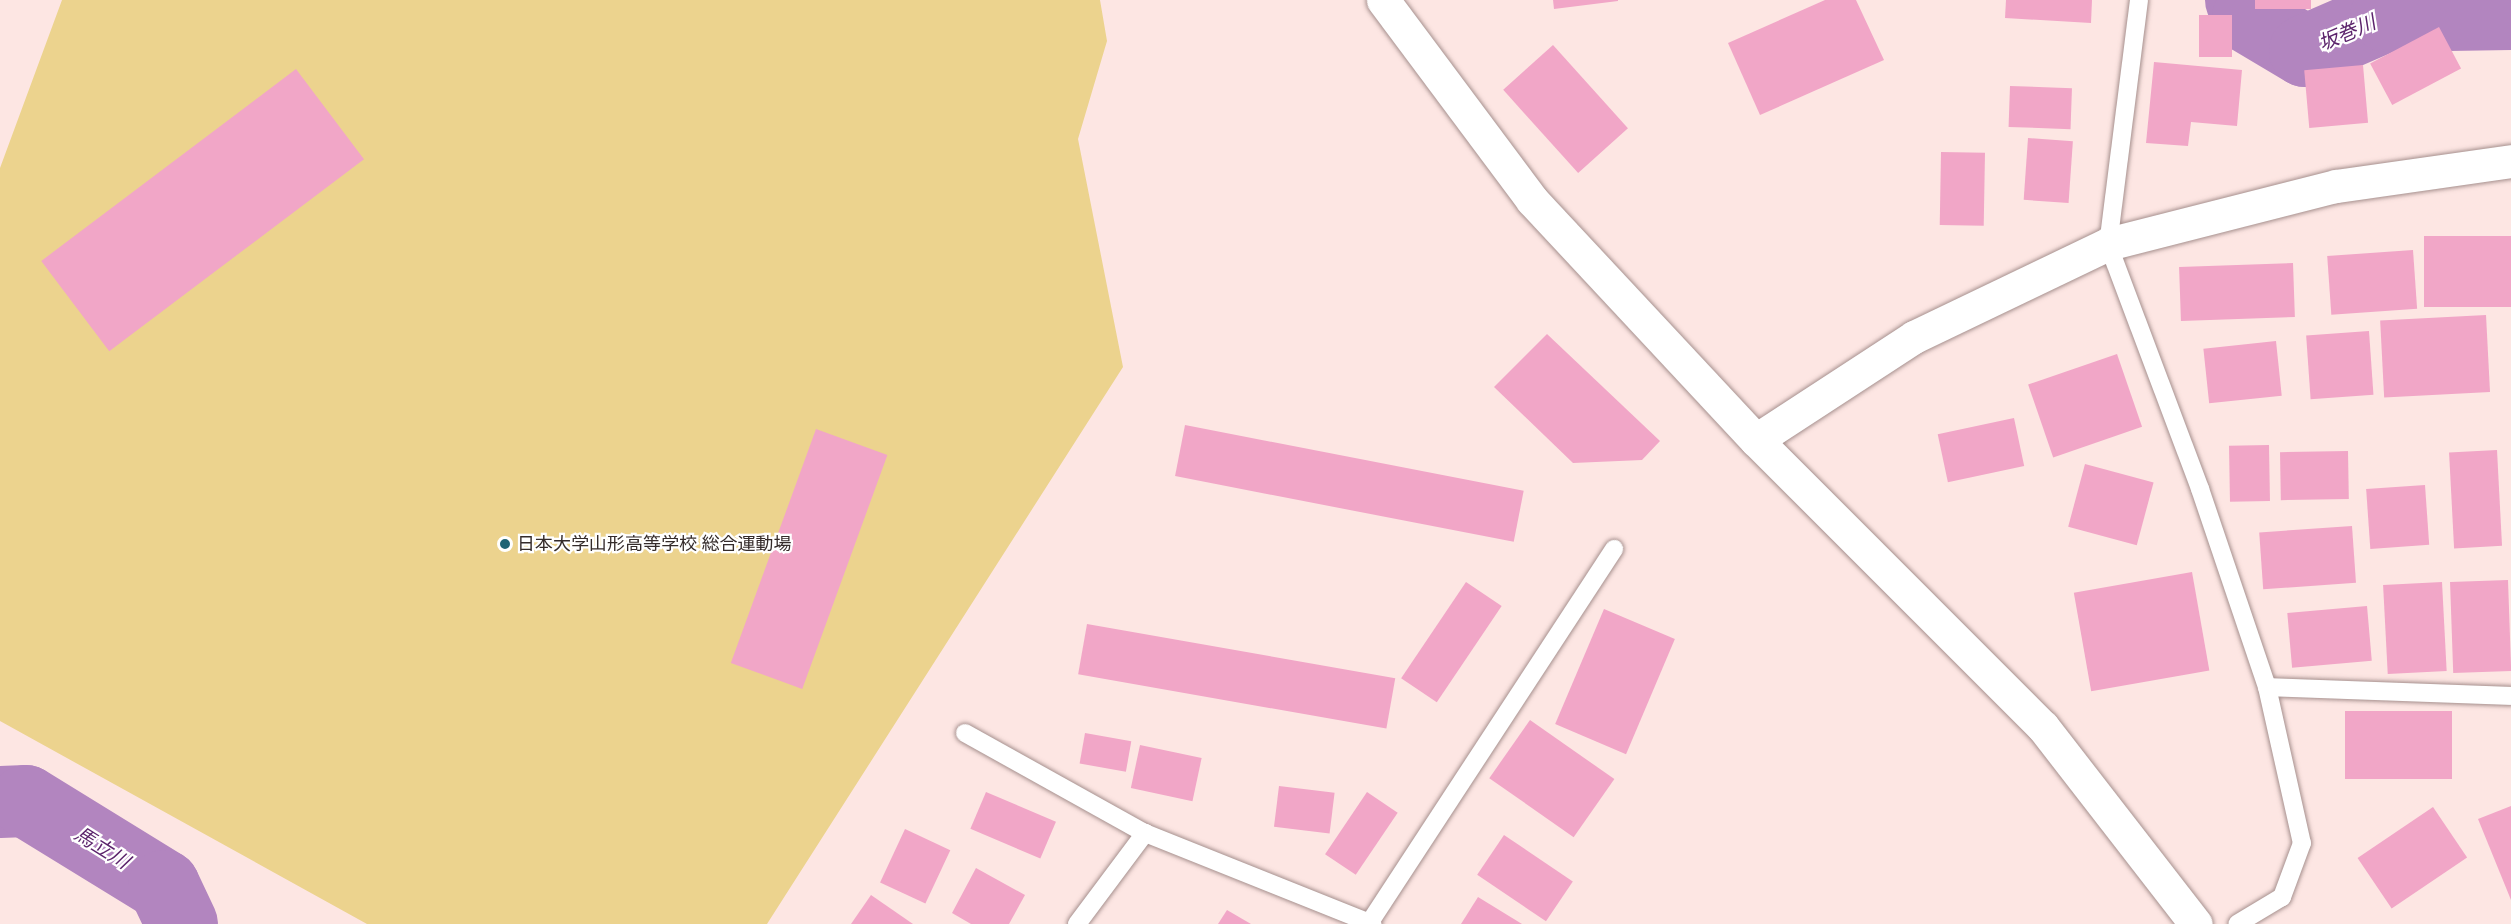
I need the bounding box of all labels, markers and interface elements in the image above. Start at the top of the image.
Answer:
water label: 坂巻川 [2315,10,2379,56]
place label: 日本大学山形高等学校 総合運動場 [517,533,792,555]
marker: 日本大学山形高等学校 総合運動場 [498,537,512,551]
water label: 馬立川 [70,822,134,874]

